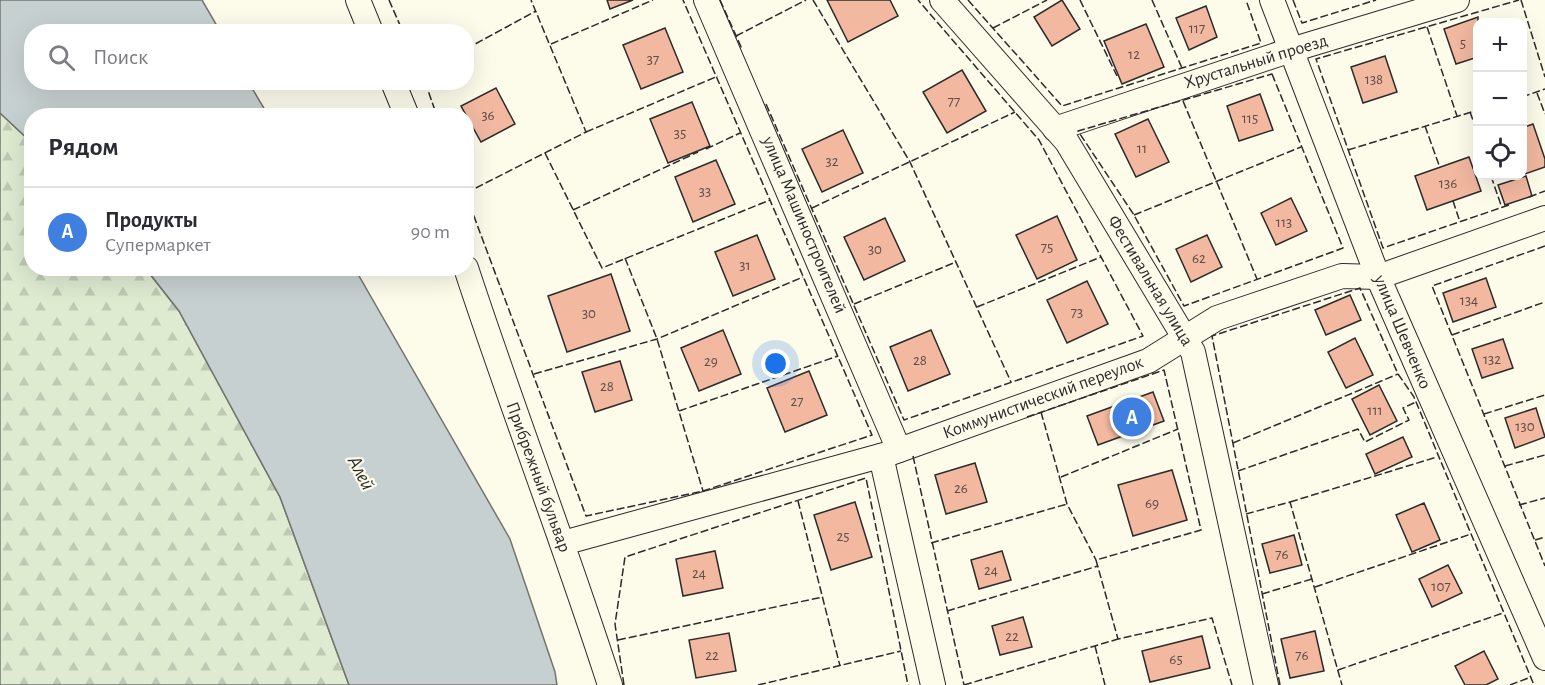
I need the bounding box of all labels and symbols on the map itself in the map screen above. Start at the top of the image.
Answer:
house number: 117 [1189,21,1205,36]
street label: Хрустальный проезд [1182,32,1330,92]
house number: 5 [1460,36,1466,51]
house number: 12 [1128,47,1140,62]
house number: 37 [647,52,659,67]
house number: 138 [1365,72,1383,87]
house number: 77 [948,94,960,109]
house number: 36 [481,108,495,123]
house number: 115 [1242,111,1258,126]
house number: 35 [674,126,686,141]
street label: улица Машиностроителей [758,133,849,316]
house number: 11 [1137,141,1147,156]
house number: 32 [825,154,839,169]
house number: 136 [1439,176,1457,191]
house number: 33 [699,184,711,199]
street label: Фестивальная улица [1104,213,1196,349]
house number: 113 [1276,215,1292,230]
house number: 75 [1041,240,1053,255]
house number: 30 [868,242,882,257]
house number: 62 [1192,251,1206,266]
house number: 31 [739,258,751,273]
street label: улица Шевченко [1370,272,1434,391]
house number: 134 [1460,293,1478,308]
house number: 73 [1071,305,1083,320]
house number: 30 [582,306,596,321]
your location [761,349,790,378]
house number: 132 [1483,352,1501,367]
house number: 28 [913,353,927,368]
street label: Коммунистический переулок [940,353,1146,443]
house number: 29 [704,354,718,369]
house number: 28 [600,379,614,394]
house number: 27 [790,394,804,409]
pin: A [1112,394,1152,440]
street label: Прибрежный бульвар [502,399,575,555]
house number: 111 [1367,403,1383,418]
house number: 130 [1515,419,1535,434]
water label: Алей [343,452,378,493]
house number: 26 [954,481,968,496]
house number: 69 [1145,496,1159,511]
house number: 25 [836,529,850,544]
house number: 76 [1275,547,1289,562]
house number: 24 [984,563,998,578]
house number: 24 [692,566,706,581]
house number: 107 [1431,579,1451,594]
house number: 22 [1005,629,1019,644]
house number: 22 [705,648,719,663]
house number: 76 [1295,648,1309,663]
house number: 65 [1169,652,1183,667]

